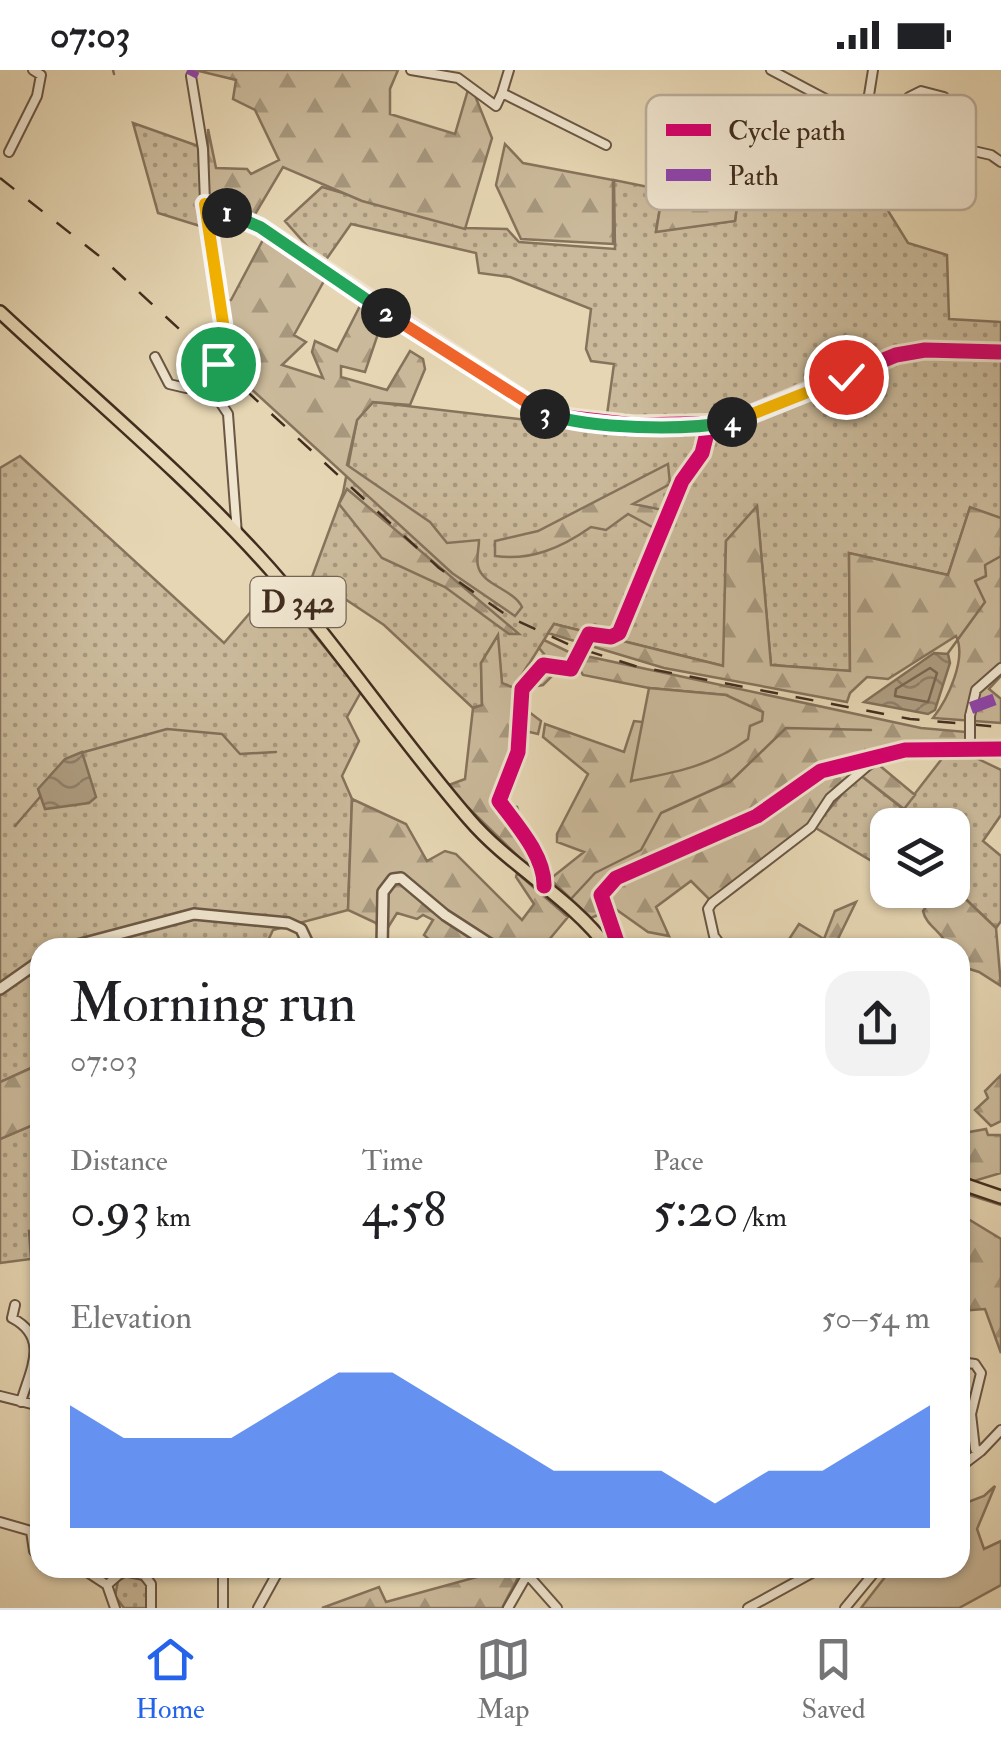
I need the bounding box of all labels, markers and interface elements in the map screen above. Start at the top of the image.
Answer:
text: 07:03 [50,11,130,59]
legend [646,95,976,210]
text: Cycle path [728,114,846,149]
text: Path [728,159,779,194]
pin: 1 [202,188,252,238]
text: 1 [222,195,232,230]
pin: 2 [361,288,411,338]
text: 2 [379,295,393,330]
pin [176,322,261,407]
pin [804,335,889,420]
icon: arrive [191,337,246,392]
icon: check [819,350,874,405]
pin: 3 [520,389,570,439]
text: 3 [540,396,550,431]
pin: 4 [707,397,757,447]
text: 4 [724,404,740,439]
road number: D 342 [250,577,346,627]
map controls [870,808,970,908]
button: layers [870,808,970,908]
text: Morning run [70,969,356,1038]
button: share [825,971,930,1076]
text: 07:03 [70,1041,138,1081]
text: Distance [70,1144,168,1179]
text: Time [362,1144,423,1179]
text: Pace [653,1144,704,1179]
text: 0.93 [70,1179,150,1242]
text: 4:58 [362,1179,446,1242]
text: 5:20 [653,1179,739,1242]
text: km [150,1200,191,1235]
text: /km [739,1200,787,1235]
text: Elevation [70,1298,192,1338]
text: 50–54 m [822,1298,930,1338]
tab: Home [135,1632,205,1727]
tab: Map [476,1632,531,1727]
tab: Saved [802,1632,866,1727]

